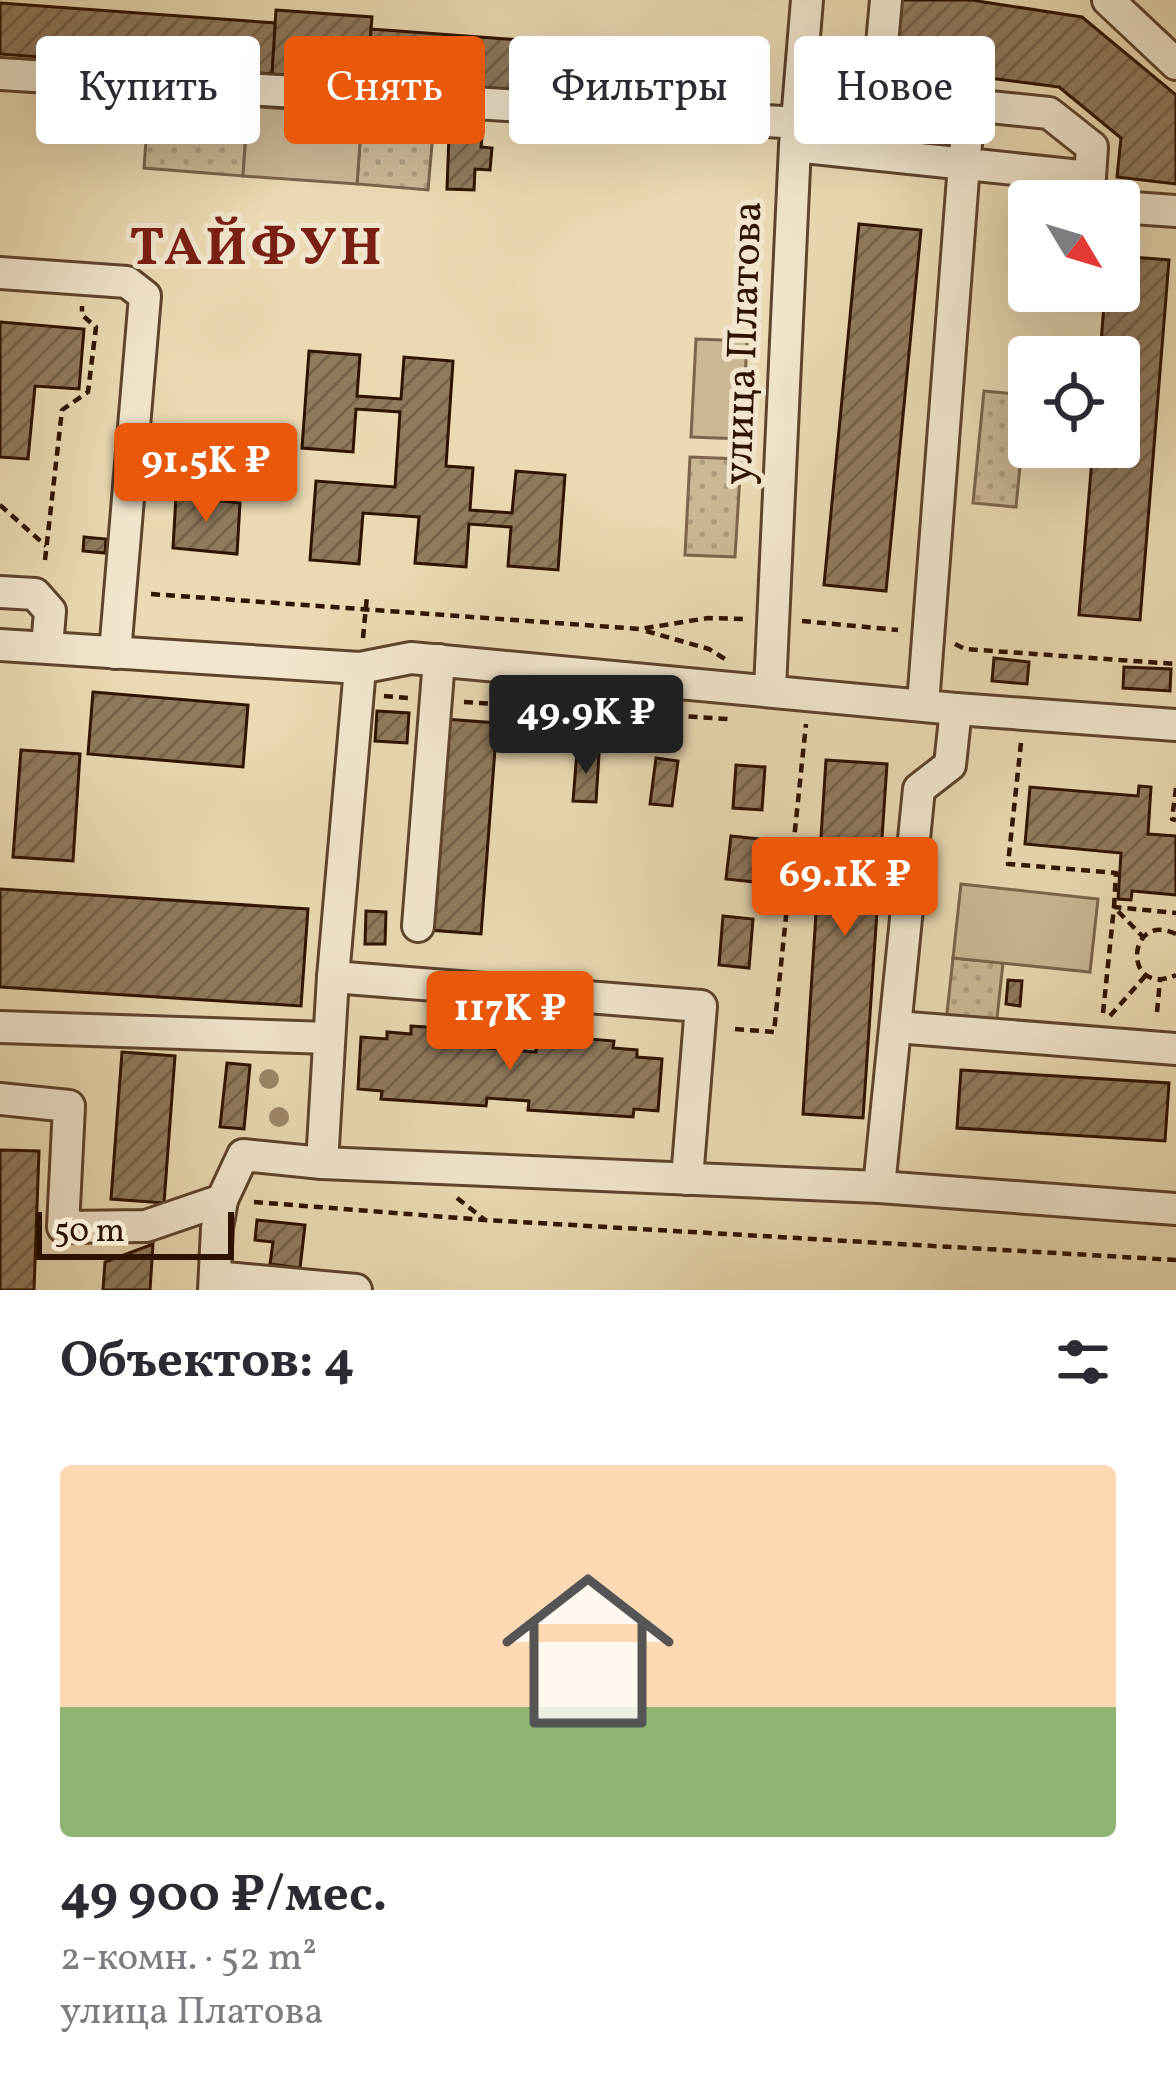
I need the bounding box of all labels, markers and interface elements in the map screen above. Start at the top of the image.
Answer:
chip: Купить [36,36,260,144]
chip: Снять [284,36,485,144]
chip: Фильтры [509,36,770,144]
chip: Новое [794,36,995,144]
north arrow [1008,180,1140,312]
map controls [1008,180,1140,468]
street label: улица Платова [711,200,779,486]
district label: ТАЙФУН [129,213,385,288]
button: locate [1008,336,1140,468]
pin: 91.5K ₽ [95,423,317,525]
text: 91.5K ₽ [141,435,271,489]
pin: 49.9K ₽ [475,675,697,777]
text: 49.9K ₽ [516,687,656,741]
pin: 69.1K ₽ [734,837,956,939]
text: 69.1K ₽ [779,849,911,903]
pin: 117K ₽ [412,971,608,1073]
text: 117K ₽ [454,983,566,1037]
scale bar [36,1206,234,1259]
text: 50 m [54,1210,125,1256]
text: Объектов: 4 [60,1327,355,1398]
icon: filters [1050,1329,1116,1395]
icon: home [480,1543,696,1759]
text: 49 900 ₽/мес. [60,1861,387,1932]
text: 2-комн. · 52 m² [60,1932,317,1986]
text: улица Платова [60,1986,324,2040]

